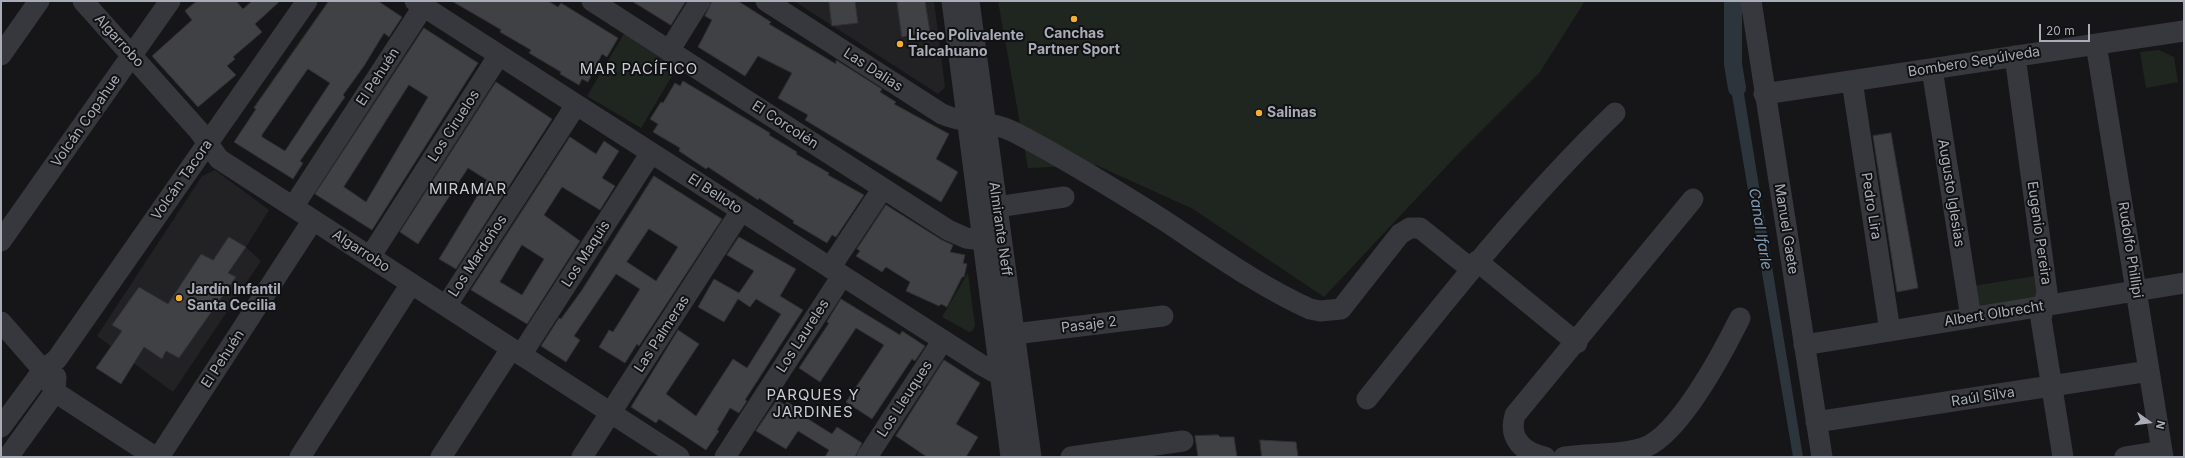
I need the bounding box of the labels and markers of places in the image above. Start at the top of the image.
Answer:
marker: Canchas Partner Sport [1069,14,1079,24]
place label: Canchas Partner Sport [1028,26,1120,58]
place label: Liceo Polivalente Talcahuano [908,28,1024,60]
marker: Liceo Polivalente Talcahuano [895,39,905,49]
place label: Salinas [1267,105,1317,121]
marker: Salinas [1254,108,1264,118]
place label: Jardín Infantil Santa Cecilia [187,282,281,314]
marker: Jardín Infantil Santa Cecilia [174,293,184,303]

